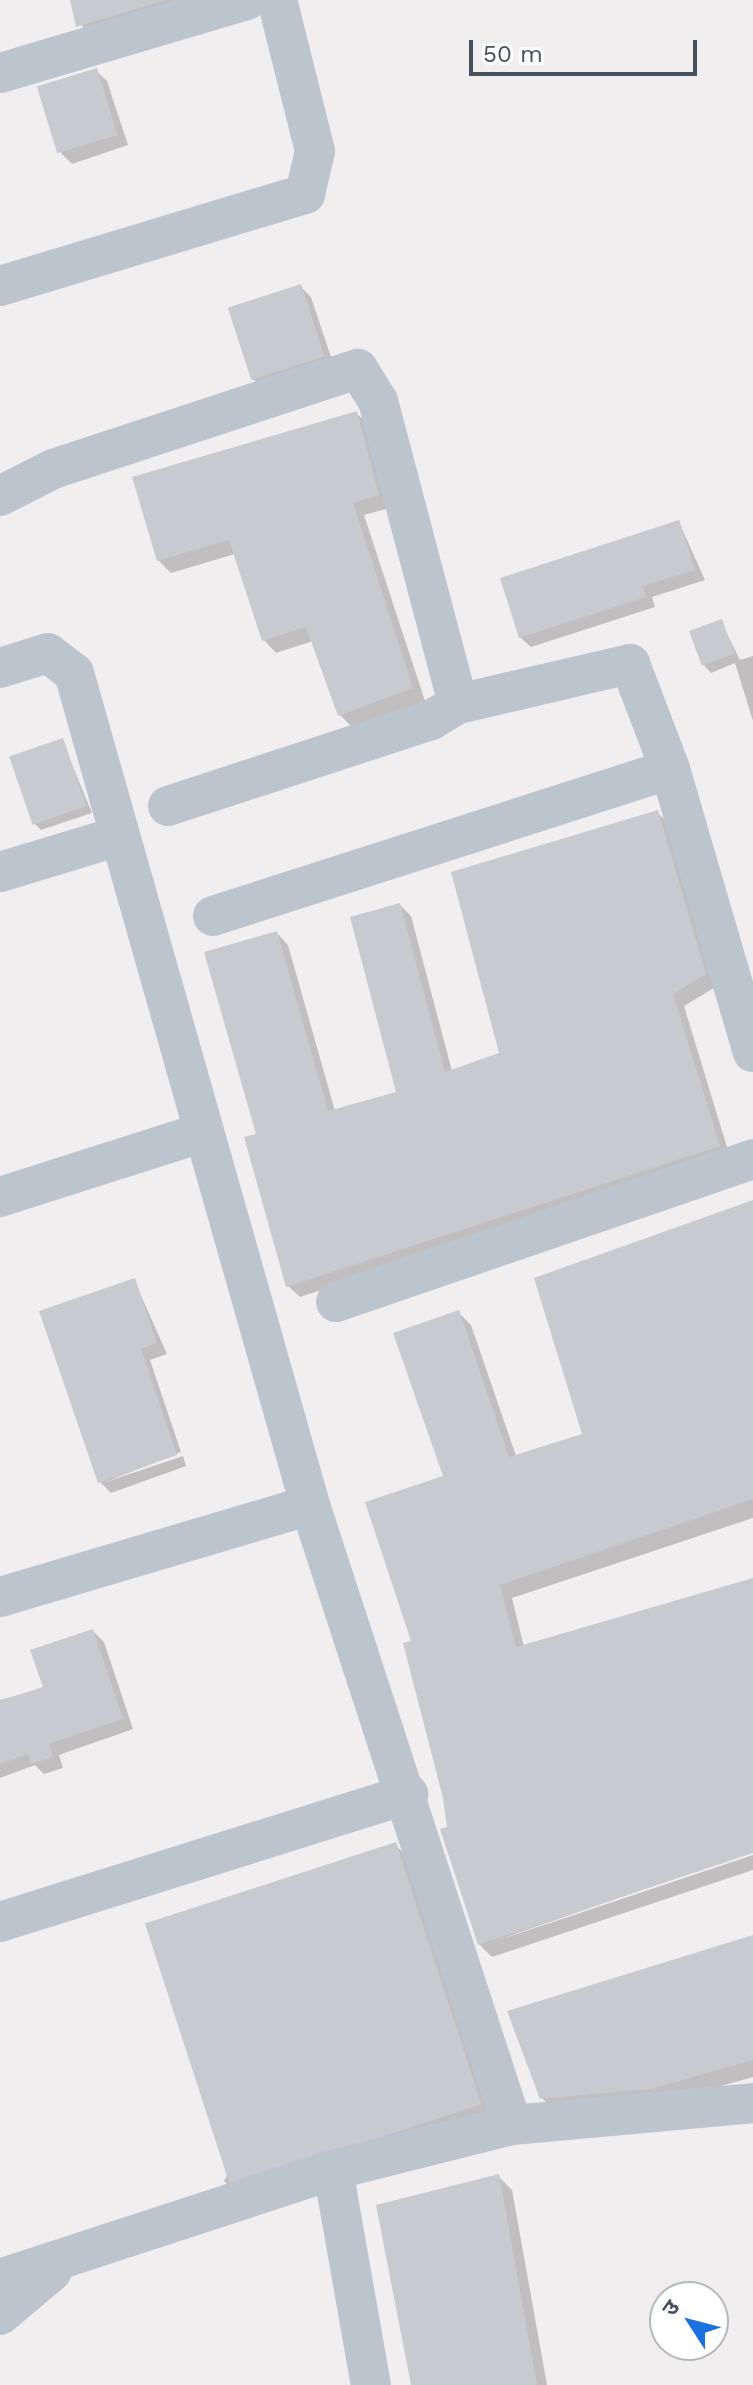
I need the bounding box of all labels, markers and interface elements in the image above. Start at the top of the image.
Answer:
scale bar [473,24,701,74]
text: 50 m [483,40,543,68]
north arrow [649,2281,729,2361]
text: उ [657,2295,685,2320]

